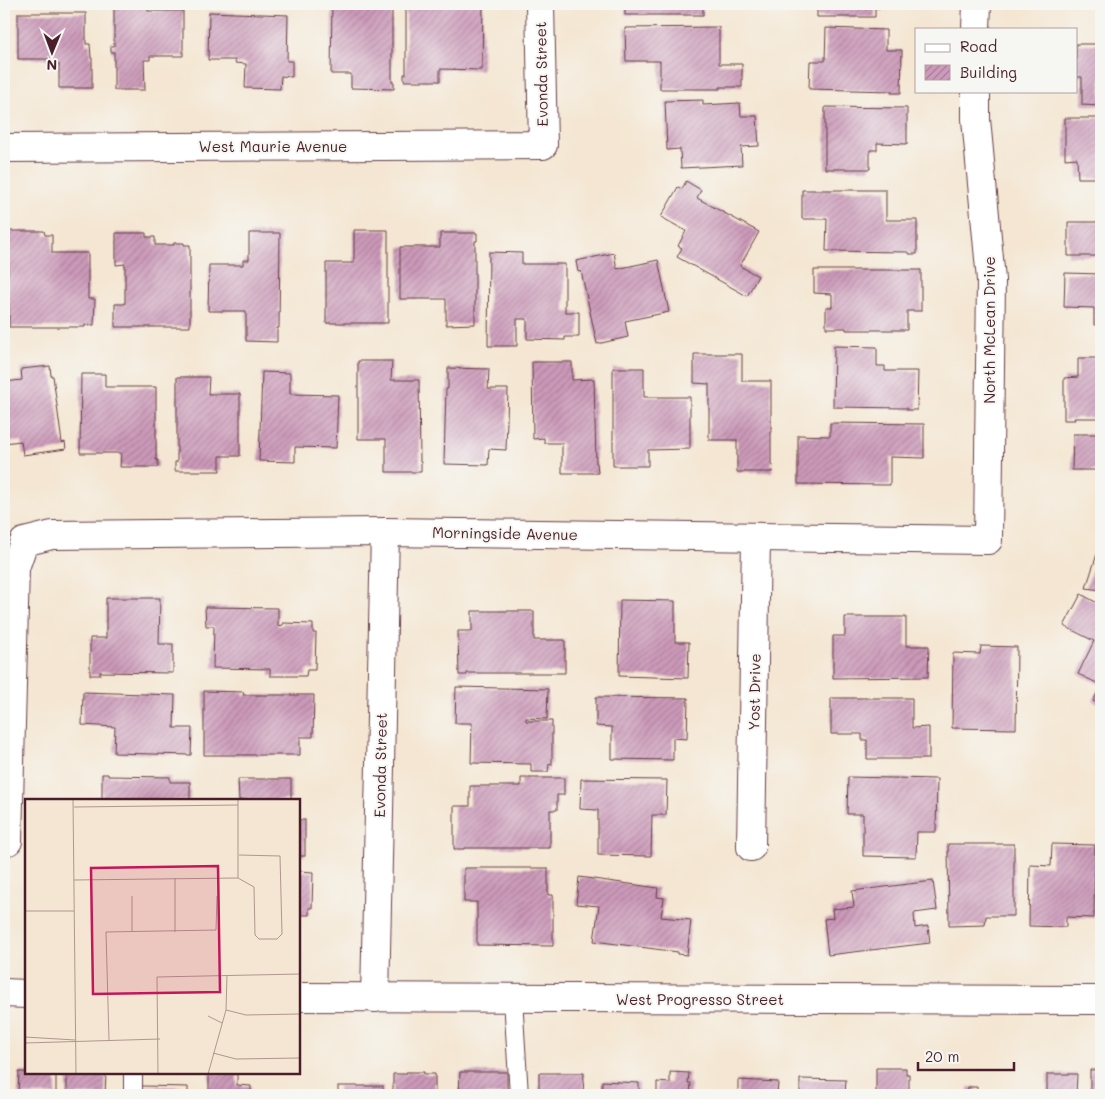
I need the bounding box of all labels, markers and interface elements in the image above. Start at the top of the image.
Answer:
street label: Evonda Street [530,21,552,127]
north arrow [28,28,78,78]
legend [915,28,1078,92]
text: Road [960,36,997,56]
text: N [46,56,57,75]
text: Building [960,62,1017,82]
street label: West Maurie Avenue [199,136,347,156]
street label: North McLean Drive [979,256,999,404]
street label: Morningside Avenue [432,522,578,544]
street label: Yost Drive [743,653,765,731]
street label: Evonda Street [369,712,391,818]
inset map [25,799,300,1074]
street label: West Progresso Street [616,989,784,1009]
scale bar [918,1039,1014,1071]
text: 20 m [925,1046,959,1066]

